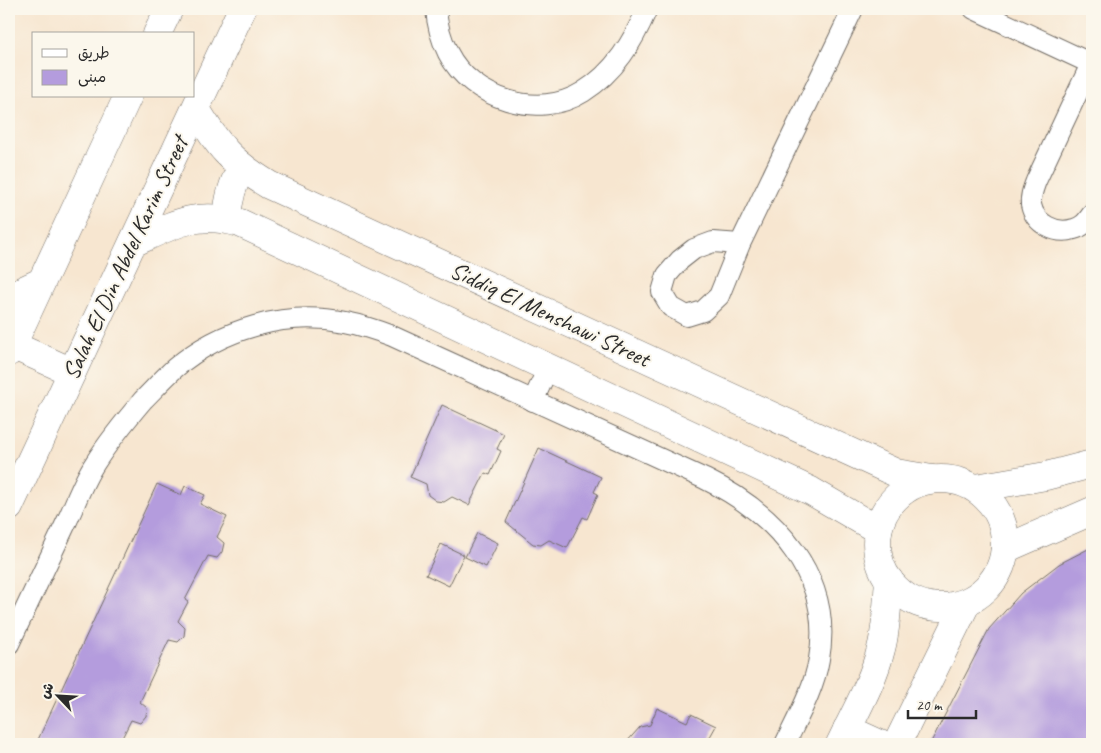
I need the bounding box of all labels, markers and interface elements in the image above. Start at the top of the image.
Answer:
legend [32,32,195,98]
text: طريق [78,44,110,63]
text: مبنى [78,68,106,87]
street label: Salah El Din Abdel Karim Street [55,129,196,384]
street label: Siddiq El Menshawi Street [445,255,656,374]
north arrow [32,670,82,720]
text: ش [36,680,58,701]
scale bar [908,688,976,720]
text: 20 m [916,696,943,715]

